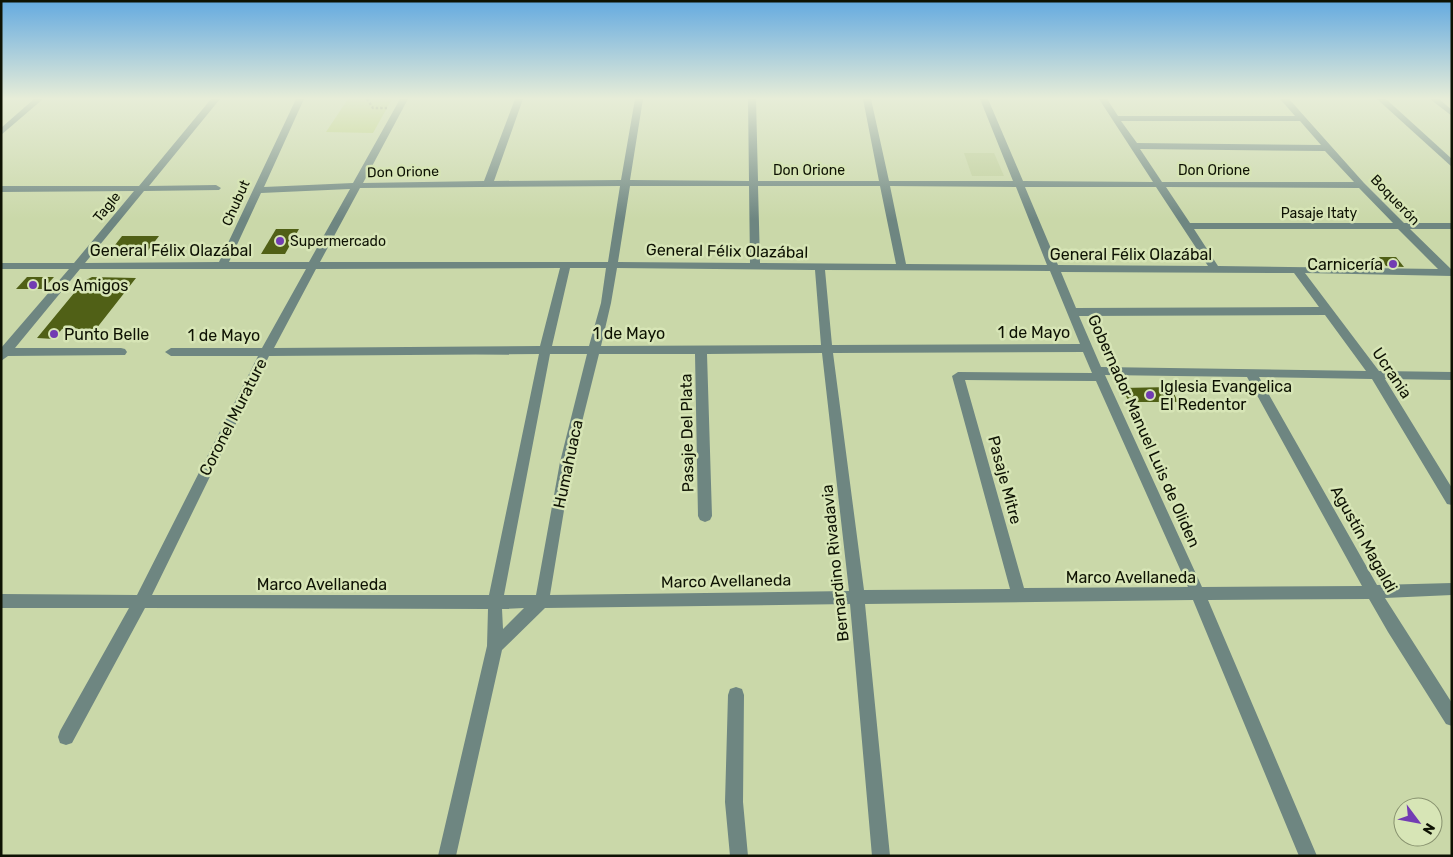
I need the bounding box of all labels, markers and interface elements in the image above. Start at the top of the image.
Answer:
street label: Don Orione [773,162,845,179]
street label: Don Orione [1178,162,1250,179]
street label: Don Orione [367,163,439,181]
street label: Boquerón [1367,171,1423,229]
street label: Chubut [218,177,254,229]
street label: Tagle [90,188,124,226]
street label: Pasaje Itaty [1281,205,1358,222]
place label: Supermercado [290,233,386,250]
marker: Supermercado [274,235,286,247]
street label: General Félix Olazábal [646,240,808,262]
street label: General Félix Olazábal [90,241,252,260]
street label: General Félix Olazábal [1050,245,1212,264]
place label: Carnicería [1307,255,1383,274]
marker: Carnicería [1387,258,1399,270]
place label: Los Amigos [43,276,128,295]
marker: Los Amigos [27,279,39,291]
street label: Gobernador Manuel Luis de Oliden [1084,312,1204,550]
street label: 1 de Mayo [998,323,1070,342]
street label: 1 de Mayo [593,324,665,343]
place label: Punto Belle [64,325,149,344]
street label: 1 de Mayo [188,326,260,345]
marker: Punto Belle [48,328,60,340]
street label: Ucrania [1368,344,1416,402]
street label: Coronel Murature [195,355,271,479]
street label: Pasaje Del Plata [676,373,698,493]
place label: Iglesia Evangelica El Redentor [1160,377,1292,414]
marker: Iglesia Evangelica El Redentor [1144,389,1156,401]
street label: Humahuaca [549,418,587,510]
street label: Pasaje Mitre [984,434,1026,526]
street label: Agustín Magaldi [1327,482,1401,596]
street label: Bernardino Rivadavia [817,484,853,642]
street label: Marco Avellaneda [1066,568,1196,587]
street label: Marco Avellaneda [661,570,791,592]
street label: Marco Avellaneda [257,575,387,594]
north arrow [1393,797,1443,847]
text: N [1419,820,1438,837]

